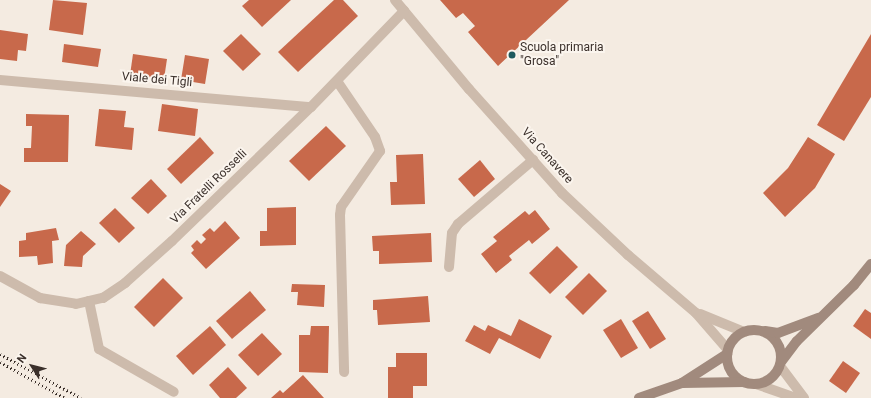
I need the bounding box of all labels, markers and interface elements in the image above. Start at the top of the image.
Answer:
place label: Scuola primaria "Grosa" [520,41,604,69]
marker: Scuola primaria "Grosa" [507,50,517,60]
street label: Viale dei Tigli [121,70,193,90]
street label: Via Canavere [518,125,576,187]
street label: Via Fratelli Rosselli [168,147,250,227]
north arrow [12,346,52,386]
text: N [14,352,29,366]

